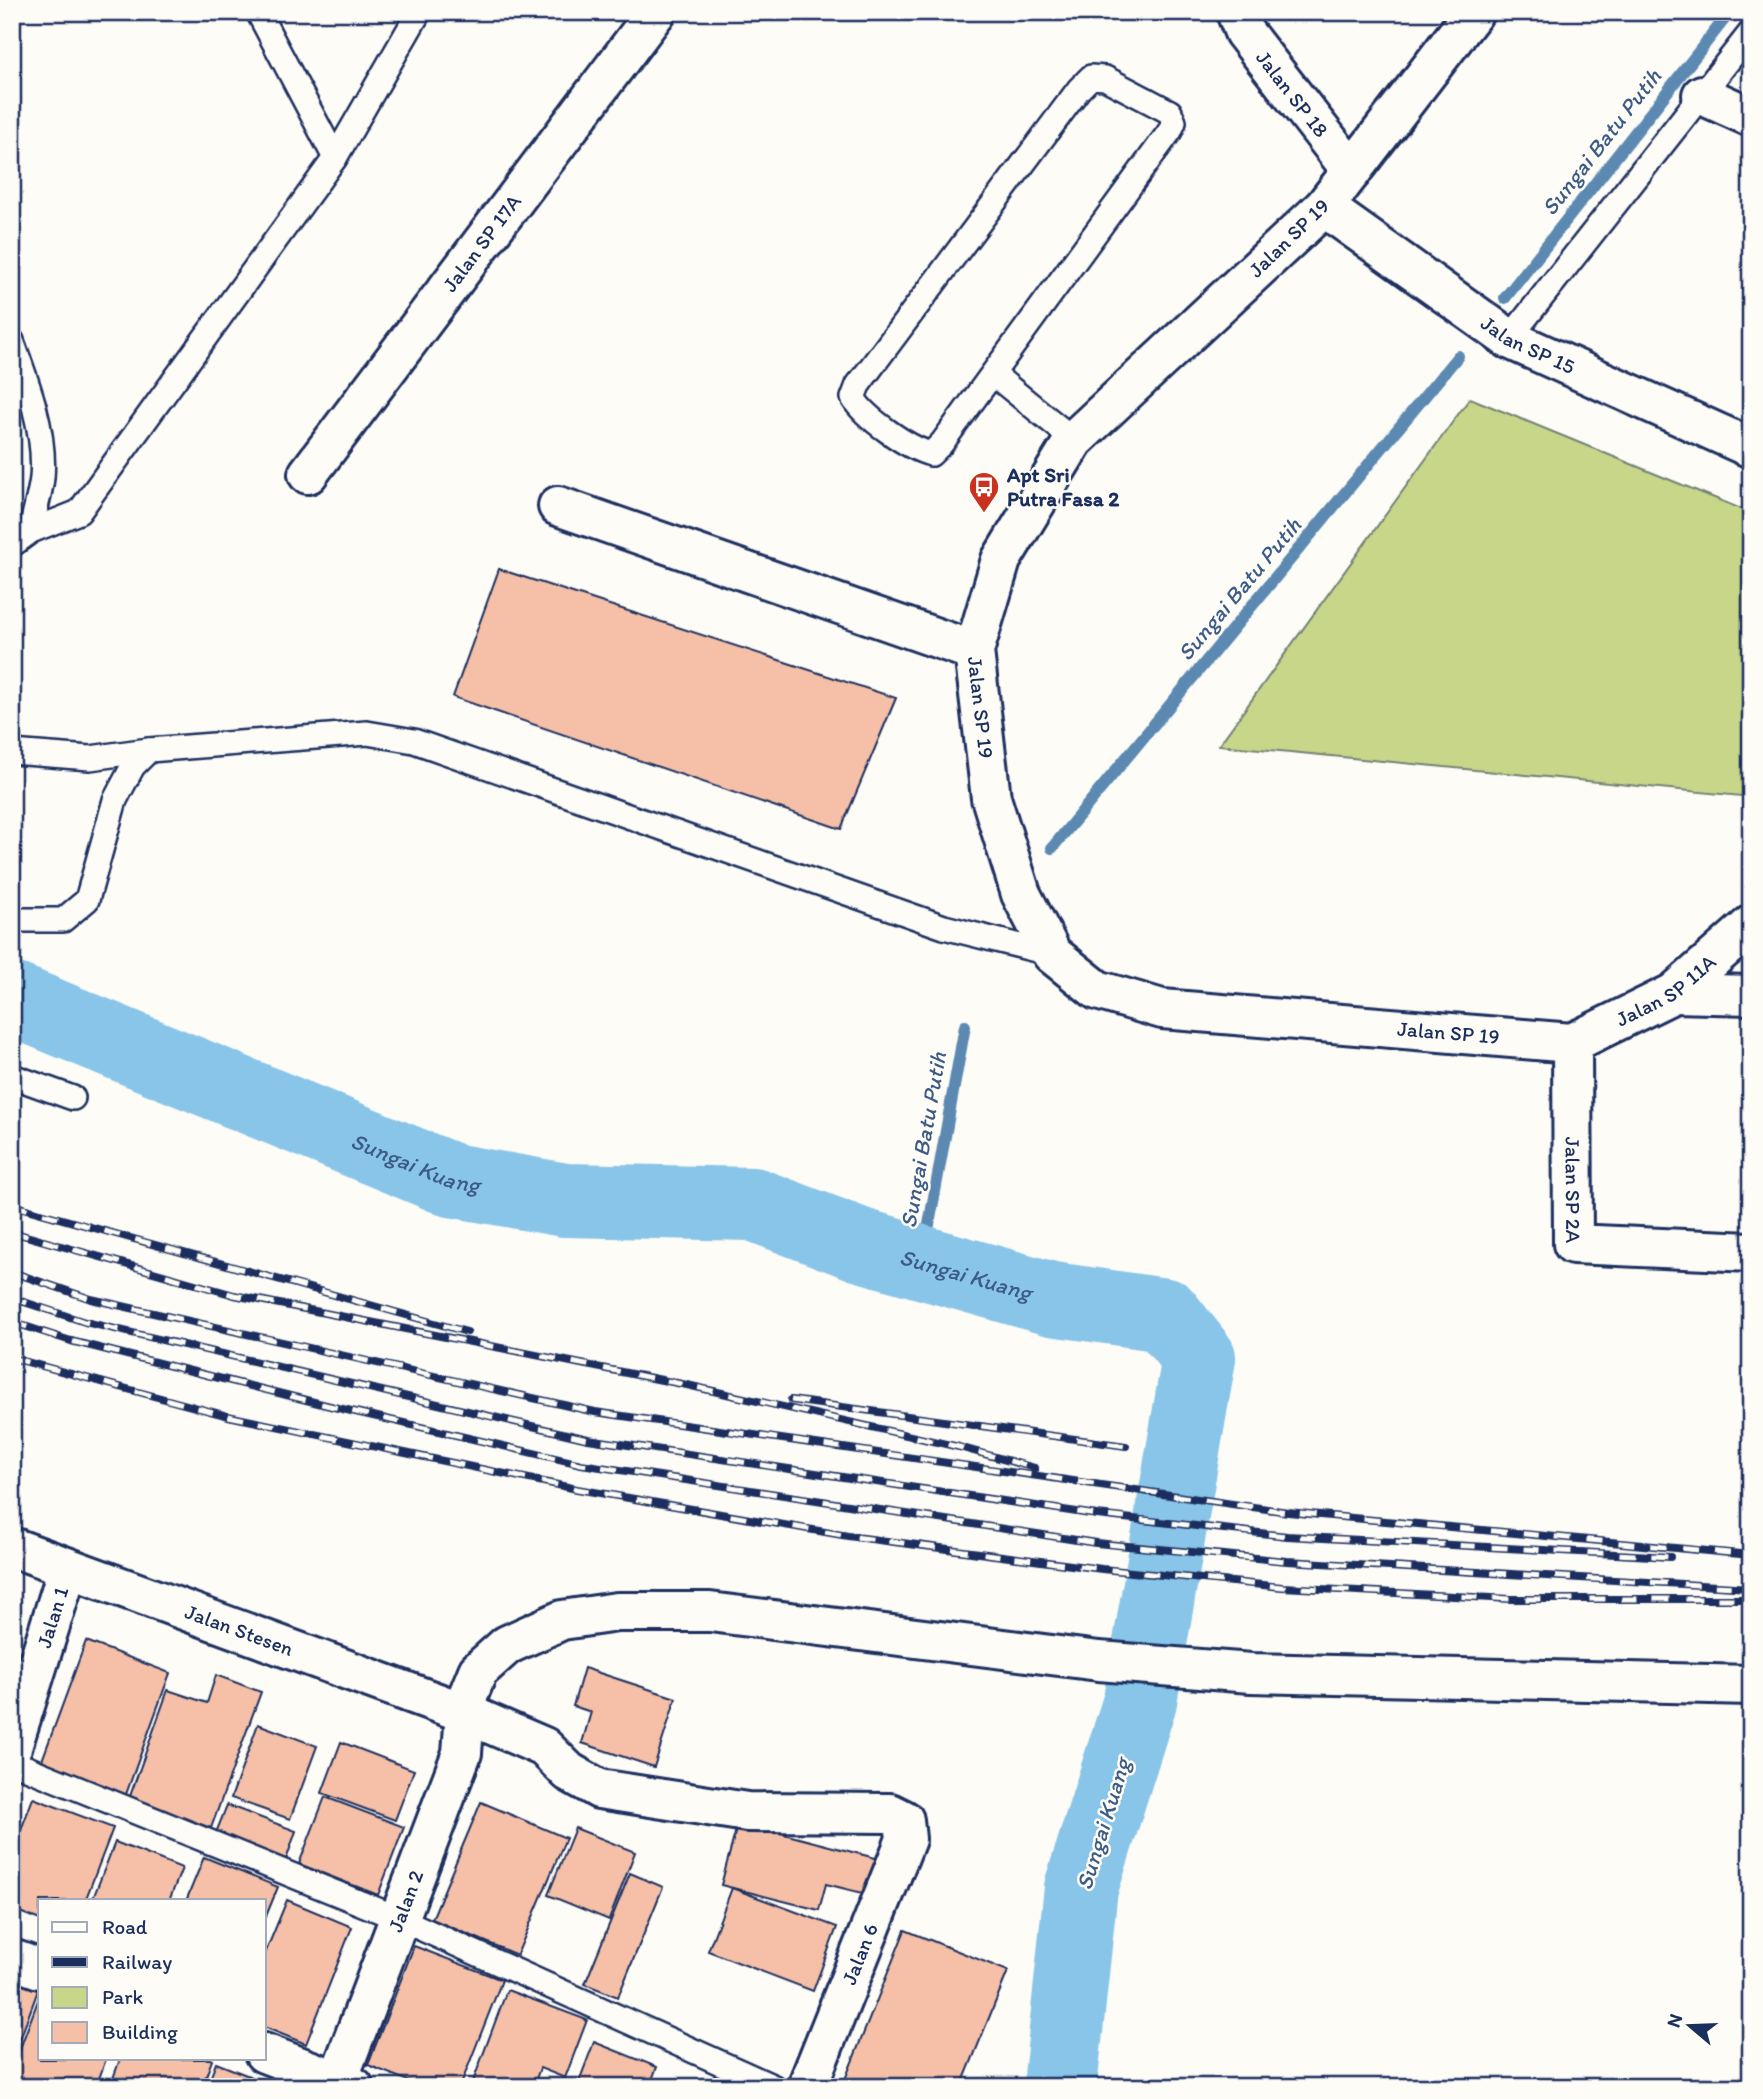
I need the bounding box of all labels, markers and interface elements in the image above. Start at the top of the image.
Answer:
street label: Jalan SP 18 [1251,45,1334,142]
water label: Sungai Batu Putih [1535,63,1667,221]
street label: Jalan SP 17A [437,189,527,296]
street label: Jalan SP 19 [1243,193,1334,282]
street label: Jalan SP 15 [1476,310,1579,379]
place label: Apt Sri Putra Fasa 2 [1006,462,1119,511]
bus stop icon: Apt Sri Putra Fasa 2 [967,470,1001,514]
water label: Sungai Batu Putih [1171,512,1307,666]
street label: Jalan SP 19 [963,655,999,760]
street label: Jalan SP 11A [1612,949,1721,1032]
street label: Jalan SP 19 [1396,1016,1501,1049]
water label: Sungai Batu Putih [894,1050,952,1230]
water label: Sungai Kuang [347,1126,485,1199]
street label: Jalan SP 2A [1560,1137,1586,1244]
water label: Sungai Kuang [897,1243,1038,1307]
street label: Jalan 1 [31,1583,74,1651]
street label: Jalan Stesen [182,1599,297,1661]
water label: Sungai Kuang [1070,1752,1137,1893]
street label: Jalan 2 [382,1866,428,1935]
legend [38,1899,266,2060]
text: Road [102,1914,148,1939]
street label: Jalan 6 [836,1919,883,1988]
text: Railway [102,1949,172,1974]
text: Park [102,1984,144,2009]
north arrow [1654,1990,1724,2060]
text: N [1661,2011,1687,2030]
text: Building [102,2019,178,2044]

